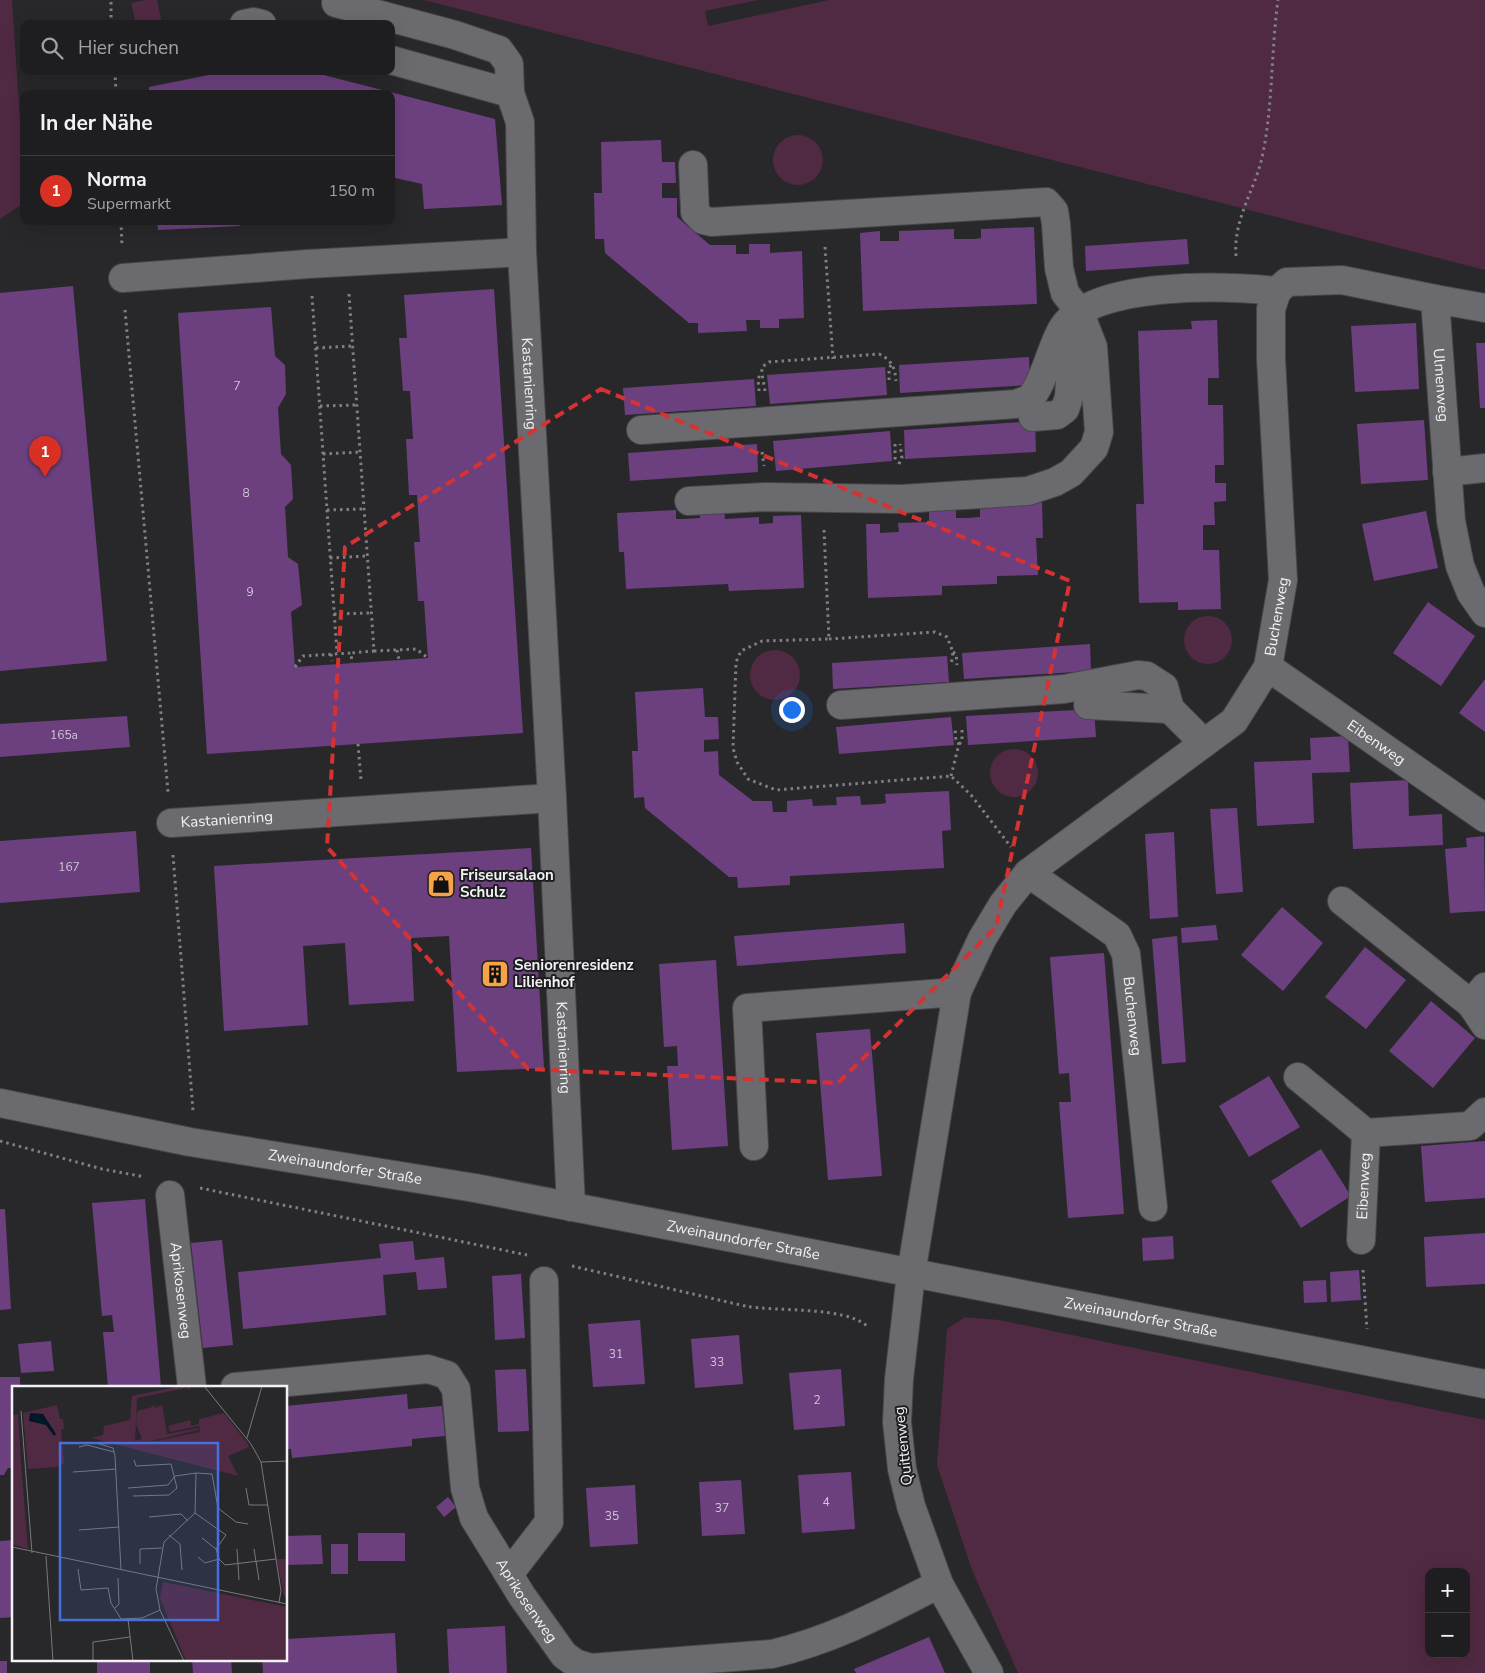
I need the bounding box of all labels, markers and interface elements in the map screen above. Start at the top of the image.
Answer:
search box [20,20,395,75]
icon: search [38,34,66,62]
text: Hier suchen [78,35,179,61]
text: In der Nähe [40,109,153,137]
text: Norma [87,167,147,193]
text: 1 [51,180,61,202]
text: 150 m [328,180,375,202]
text: Supermarkt [87,193,171,215]
street label: Kastanienring [517,337,542,430]
street label: Ulmenweg [1429,347,1454,423]
house number: 7 [233,378,241,394]
pin: 1 [29,436,61,477]
house number: 8 [242,485,250,501]
street label: Buchenweg [1260,576,1293,658]
house number: 9 [246,584,254,600]
your location [779,697,805,723]
street label: Eibenweg [1343,715,1409,770]
house number: 165a [50,727,78,743]
street label: Kastanienring [180,806,274,832]
house number: 167 [58,859,80,875]
place label: Friseursalaon Schulz [460,865,554,902]
shop icon: Friseursalaon Schulz [426,869,456,899]
place label: Seniorenresidenz Lilienhof [514,955,634,992]
building icon: Seniorenresidenz Lilienhof [480,959,510,989]
street label: Buchenweg [1118,975,1147,1057]
street label: Kastanienring [551,1001,576,1094]
street label: Zweinaundorfer Straße [267,1145,423,1189]
street label: Eibenweg [1352,1152,1375,1220]
street label: Zweinaundorfer Straße [665,1215,822,1265]
street label: Aprikosenweg [165,1241,196,1340]
street label: Zweinaundorfer Straße [1063,1293,1219,1342]
house number: 31 [609,1346,623,1362]
house number: 33 [710,1354,724,1370]
inset map [12,1386,288,1660]
house number: 2 [813,1392,821,1408]
street label: Quittenweg [889,1406,917,1486]
house number: 4 [822,1494,830,1510]
house number: 37 [715,1500,729,1516]
house number: 35 [605,1508,619,1524]
street label: Aprikosenweg [491,1555,562,1646]
map controls [1425,1568,1470,1658]
button: + [1425,1568,1470,1613]
button: − [1425,1613,1470,1658]

